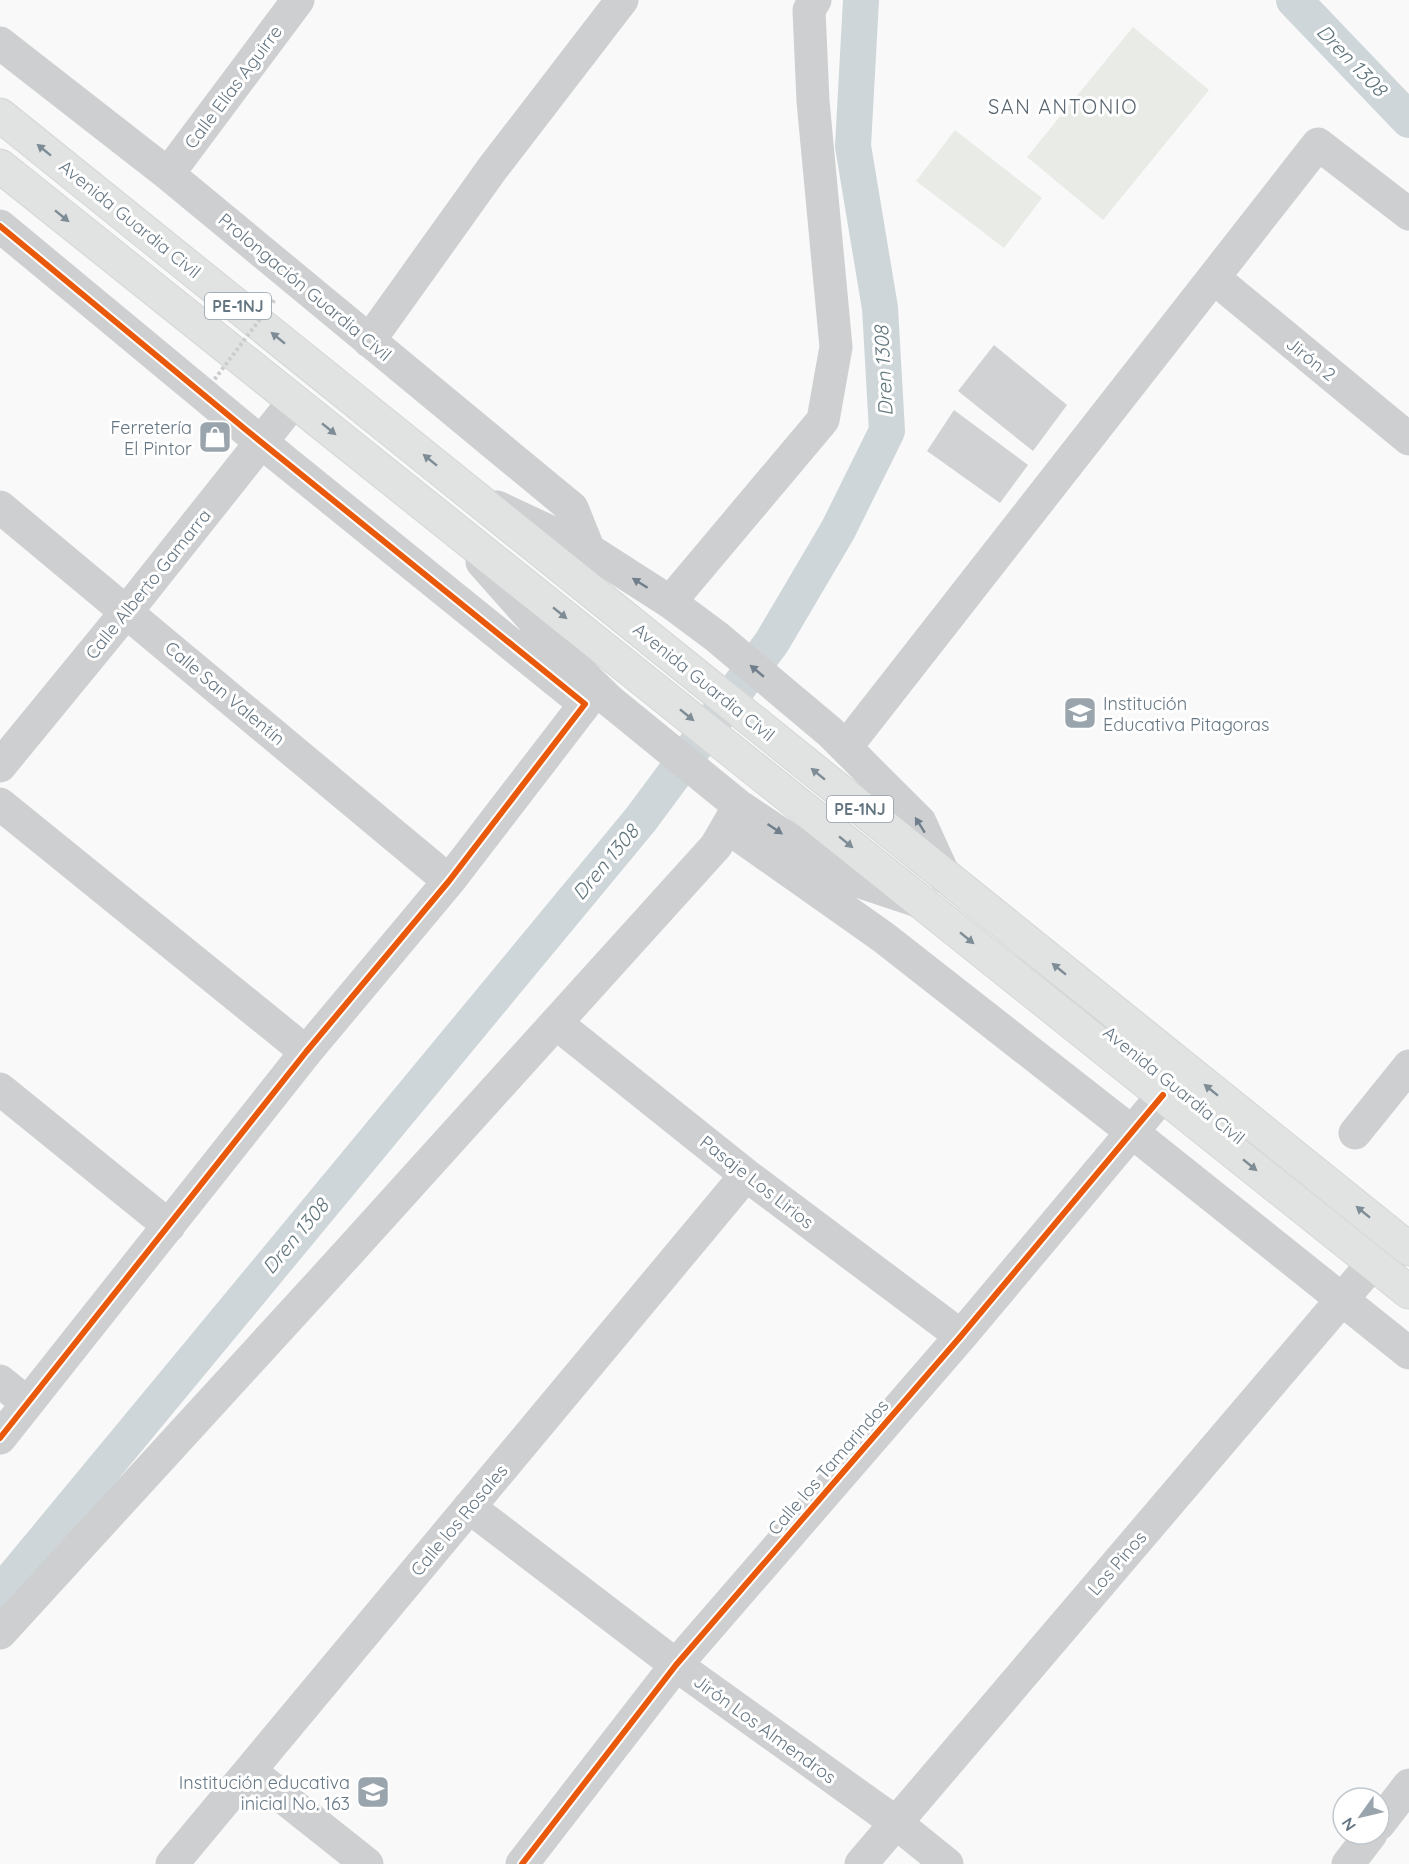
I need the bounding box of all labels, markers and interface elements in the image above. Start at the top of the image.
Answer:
water label: Dren 1308 [1312,19,1394,103]
street label: Calle Elías Aguirre [179,21,287,153]
district label: SAN ANTONIO [988,94,1138,119]
one-way arrow [36,144,52,157]
street label: Avenida Guardia Civil [55,155,205,283]
street label: Prolongación Guardia Civil [214,208,396,366]
one-way arrow [54,209,70,222]
road number: PE-1NJ [205,293,271,319]
water label: Dren 1308 [868,323,898,417]
one-way arrow [271,332,286,345]
street label: Jirón 2 [1282,332,1340,386]
place label: Ferretería El Pintor [110,416,192,460]
shop icon: Ferretería El Pintor [197,419,233,455]
one-way arrow [322,423,337,435]
one-way arrow [423,454,438,466]
street label: Calle Alberto Gamarra [80,504,216,664]
one-way arrow [632,577,648,588]
one-way arrow [552,607,568,620]
street label: Avenida Guardia Civil [629,618,779,746]
street label: Calle San Valentín [160,636,290,750]
one-way arrow [750,665,765,678]
place label: Institución Educativa Pitagoras [1103,692,1269,736]
school or university icon: Institución Educativa Pitagoras [1062,695,1098,731]
one-way arrow [679,708,694,721]
one-way arrow [810,768,826,781]
road number: PE-1NJ [827,796,893,822]
one-way arrow [914,817,925,833]
water label: Dren 1308 [566,818,645,905]
one-way arrow [767,824,783,835]
one-way arrow [839,836,854,848]
one-way arrow [959,932,974,944]
one-way arrow [1051,963,1066,975]
street label: Avenida Guardia Civil [1099,1021,1249,1149]
one-way arrow [1203,1084,1219,1097]
street label: Pasaje Los Lirios [695,1130,819,1234]
one-way arrow [1242,1158,1258,1171]
water label: Dren 1308 [256,1192,335,1279]
one-way arrow [1356,1206,1371,1219]
street label: Calle los Tamarindos [763,1394,893,1540]
street label: Calle los Rosales [406,1459,512,1581]
street label: Los Pinos [1083,1526,1151,1600]
street label: Jirón Los Almendros [689,1670,841,1788]
place label: Institución educativa inicial No. 163 [179,1771,350,1815]
school or university icon: Institución educativa inicial No. 163 [355,1774,391,1810]
north arrow [1331,1786,1391,1846]
text: N [1337,1814,1360,1835]

